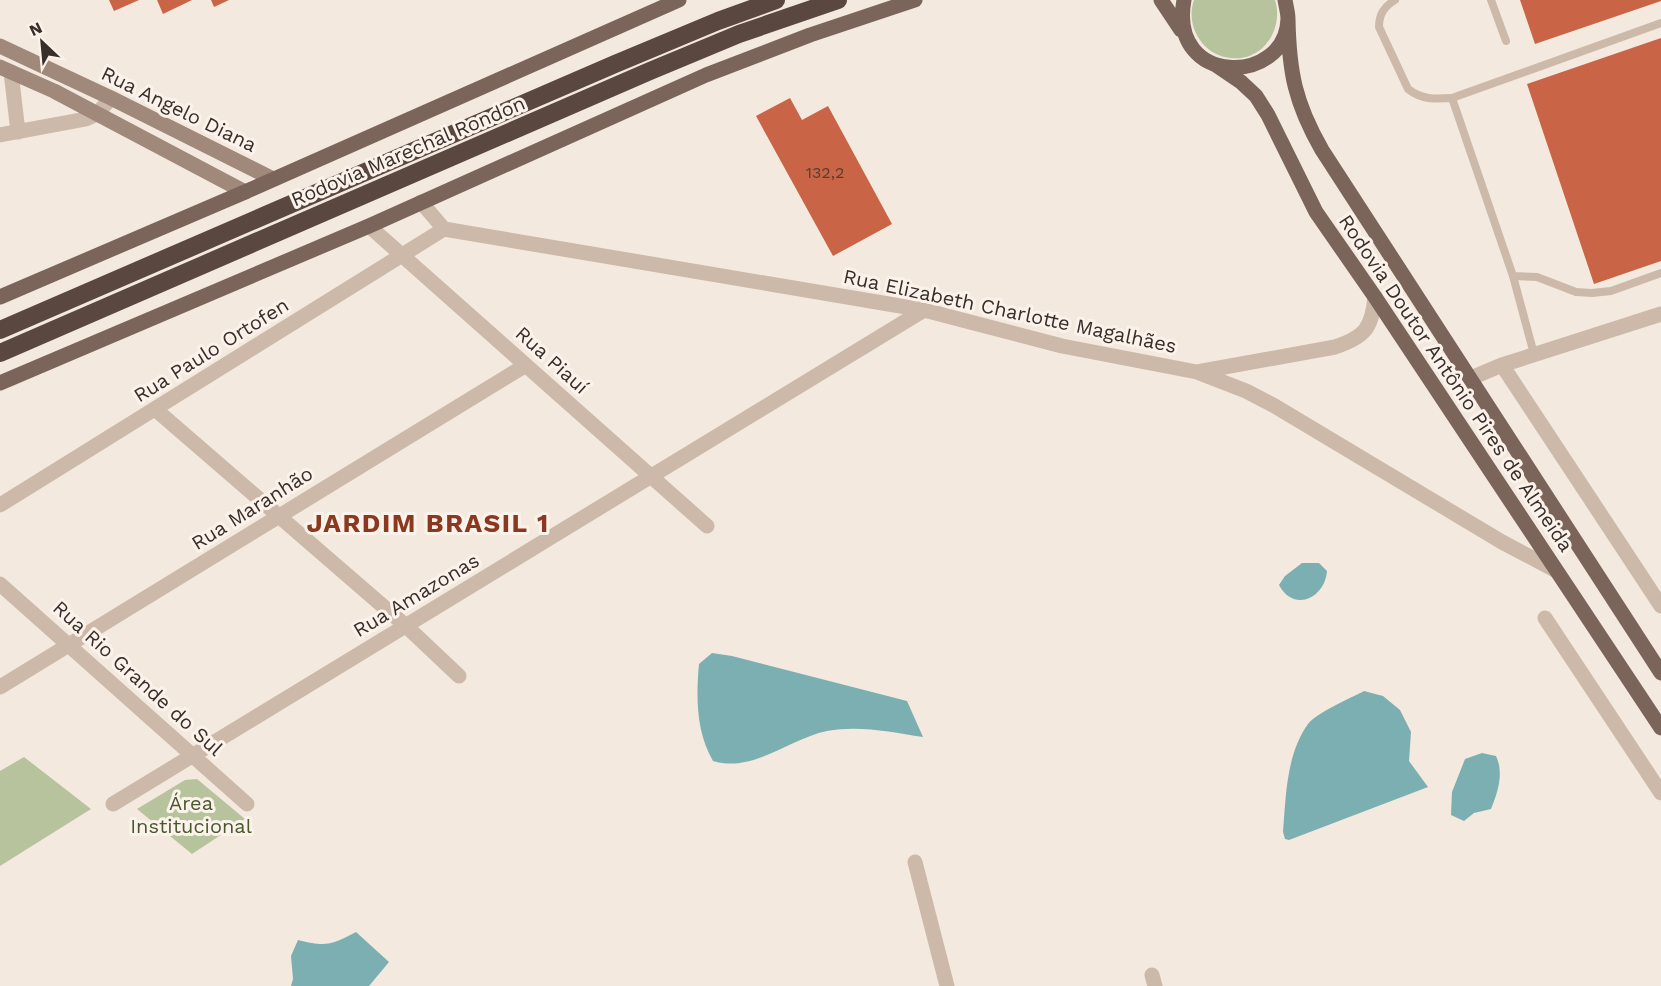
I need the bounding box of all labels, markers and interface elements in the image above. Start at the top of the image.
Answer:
north arrow [12,12,72,72]
text: N [26,18,45,40]
street label: Rua Angelo Diana [97,61,261,157]
street label: Rodovia Marechal Rondon [287,91,529,211]
house number: 132,2 [806,163,844,182]
street label: Rodovia Doutor Antônio Pires de Almeida [1334,210,1578,556]
street label: Rua Elizabeth Charlotte Magalhães [841,264,1179,358]
street label: Rua Paulo Ortofen [129,293,293,407]
street label: Rua Piauí [511,321,593,399]
street label: Rua Maranhão [187,461,317,555]
district label: JARDIM BRASIL 1 [306,508,550,538]
street label: Rua Amazonas [349,548,483,642]
street label: Rua Rio Grande do Sul [48,595,228,761]
park label: Área Institucional [130,791,252,838]

